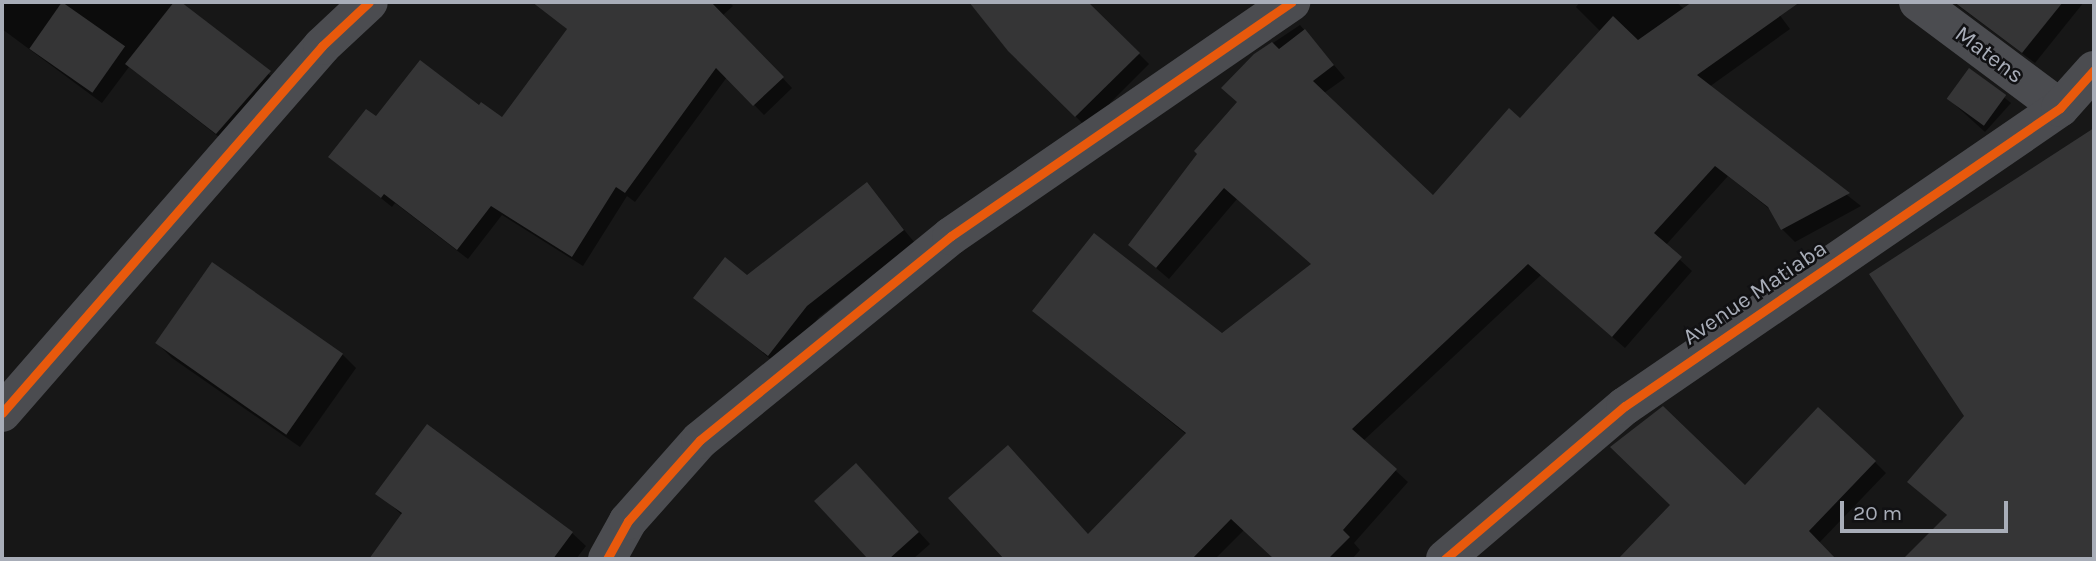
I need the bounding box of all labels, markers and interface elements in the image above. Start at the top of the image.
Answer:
street label: Matens [1949,20,2029,90]
street label: Avenue Matiaba [1678,235,1832,351]
scale bar [1844,488,2012,532]
text: 20 m [1853,501,1902,525]

